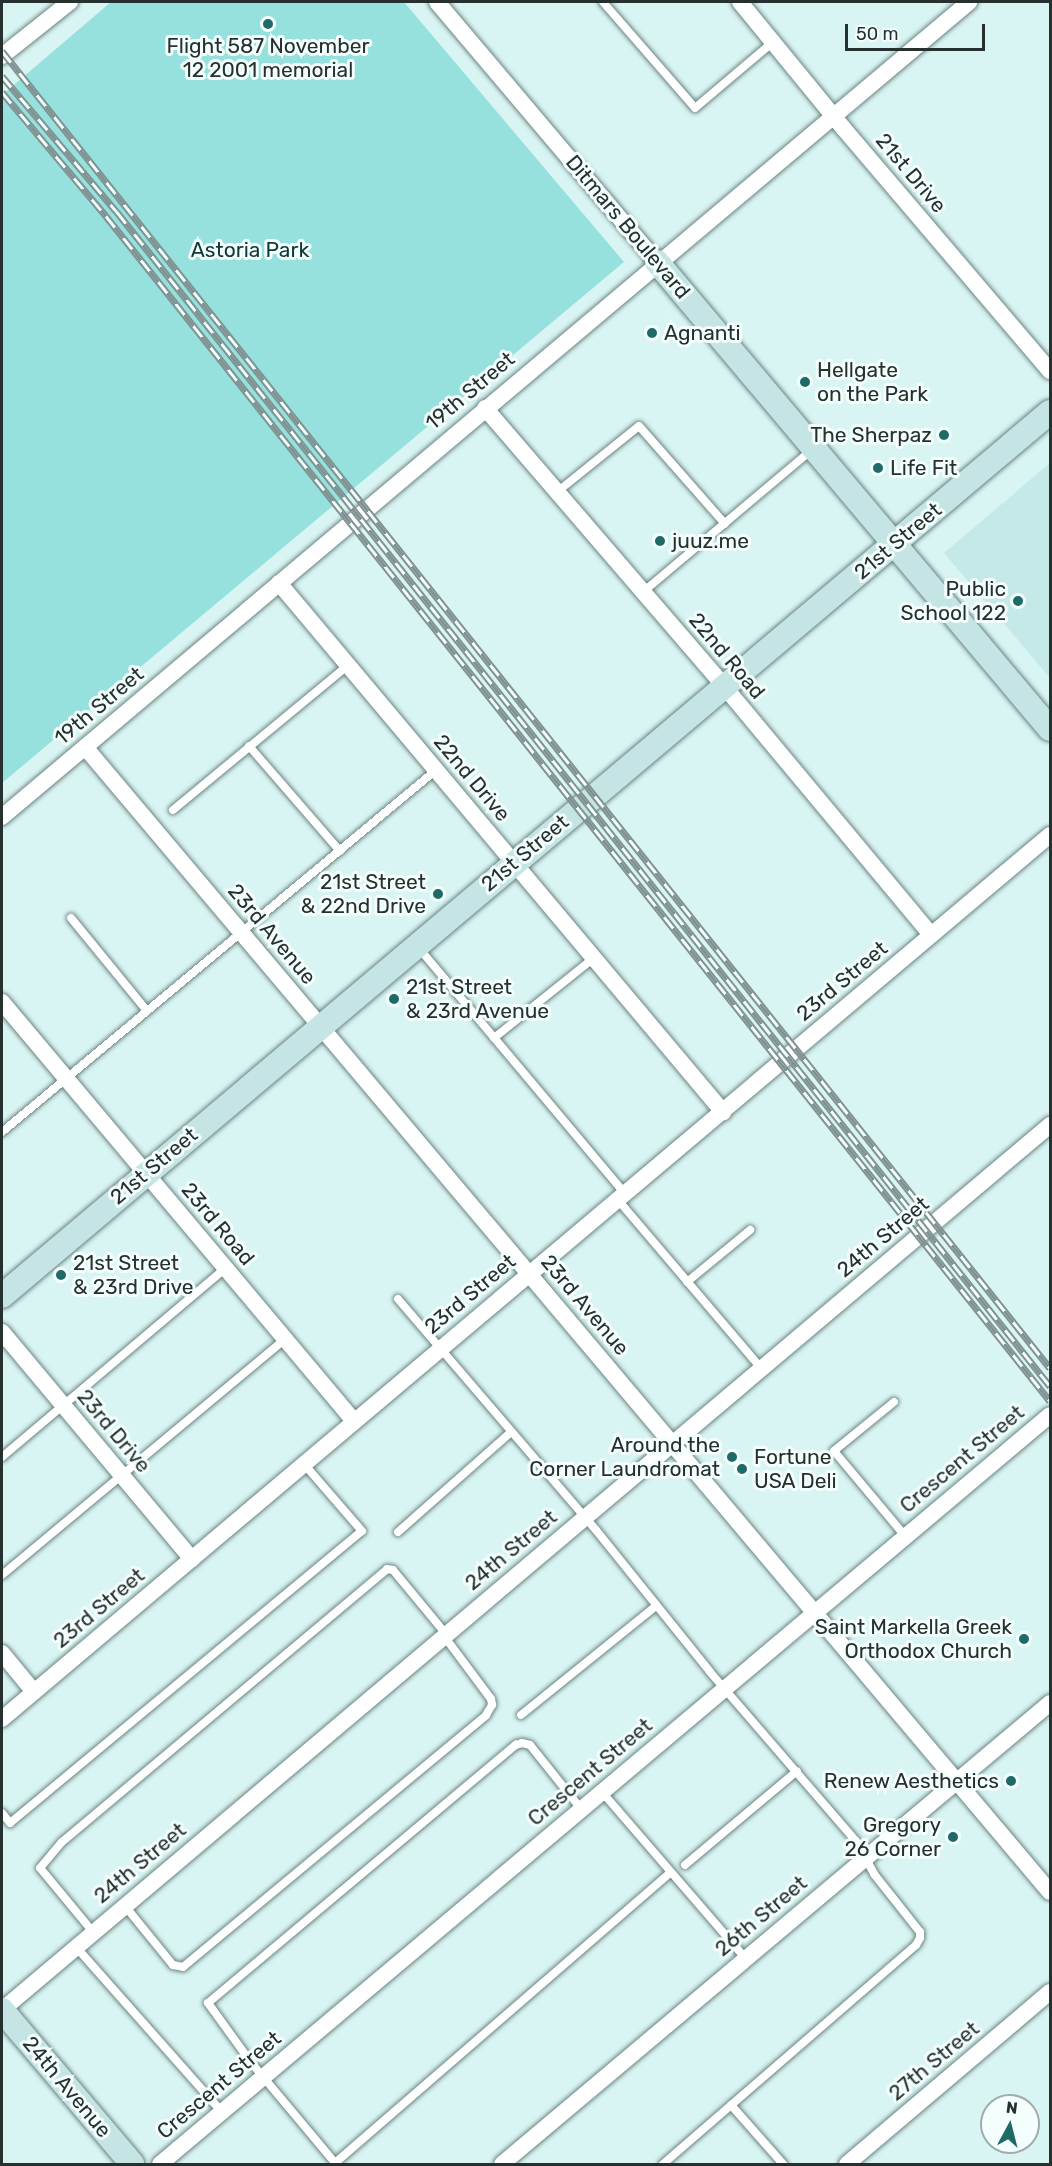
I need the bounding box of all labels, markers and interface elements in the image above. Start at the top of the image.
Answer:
scale bar [848,12,988,50]
marker: Flight 587 November 12 2001 memorial [261,17,275,31]
text: 50 m [856,23,899,45]
place label: Flight 587 November 12 2001 memorial [167,33,369,83]
street label: 21st Drive [871,128,951,218]
street label: Ditmars Boulevard [560,150,696,304]
park label: Astoria Park [191,237,309,263]
place label: Agnanti [664,320,741,346]
marker: Agnanti [645,326,659,340]
street label: 19th Street [420,347,520,435]
place label: Hellgate on the Park [817,357,929,407]
marker: Hellgate on the Park [798,375,812,389]
place label: The Sherpaz [810,422,932,448]
marker: The Sherpaz [937,428,951,442]
place label: Life Fit [890,455,957,481]
marker: Life Fit [871,461,885,475]
street label: 21st Street [849,497,947,585]
place label: juuz.me [672,528,749,554]
marker: juuz.me [653,534,667,548]
place label: Public School 122 [901,576,1006,626]
marker: Public School 122 [1011,594,1025,608]
street label: 22nd Road [684,608,770,704]
street label: 19th Street [49,662,149,750]
street label: 22nd Drive [428,729,516,827]
street label: 21st Street [476,809,574,897]
place label: 21st Street & 22nd Drive [301,869,426,919]
street label: 23rd Avenue [223,878,321,990]
marker: 21st Street & 22nd Drive [431,887,445,901]
street label: 23rd Street [791,936,893,1026]
place label: 21st Street & 23rd Avenue [406,974,550,1024]
marker: 21st Street & 23rd Avenue [387,992,401,1006]
street label: 21st Street [105,1122,203,1210]
street label: 23rd Road [176,1178,260,1270]
street label: 24th Street [832,1191,934,1283]
street label: 23rd Street [419,1249,521,1339]
street label: 23rd Avenue [536,1249,634,1361]
place label: 21st Street & 23rd Drive [73,1250,194,1300]
marker: 21st Street & 23rd Drive [54,1268,68,1282]
street label: 23rd Drive [72,1384,156,1478]
street label: Crescent Street [895,1400,1029,1518]
place label: Around the Corner Laundromat [529,1432,720,1482]
place label: Fortune USA Deli [754,1444,837,1494]
marker: Around the Corner Laundromat [725,1450,739,1464]
marker: Fortune USA Deli [735,1462,749,1476]
street label: 24th Street [460,1504,562,1596]
street label: 23rd Street [48,1563,150,1653]
place label: Saint Markella Greek Orthodox Church [815,1614,1012,1664]
marker: Saint Markella Greek Orthodox Church [1017,1632,1031,1646]
street label: Crescent Street [523,1713,657,1831]
place label: Renew Aesthetics [823,1768,999,1794]
marker: Renew Aesthetics [1004,1774,1018,1788]
place label: Gregory 26 Corner [844,1812,941,1862]
street label: 24th Street [89,1817,191,1909]
marker: Gregory 26 Corner [946,1830,960,1844]
street label: 26th Street [710,1870,812,1962]
street label: 27th Street [884,2016,984,2106]
street label: Crescent Street [152,2026,286,2144]
street label: 24th Avenue [17,2031,117,2143]
north arrow [980,2094,1040,2154]
text: N [1005,2097,1019,2118]

